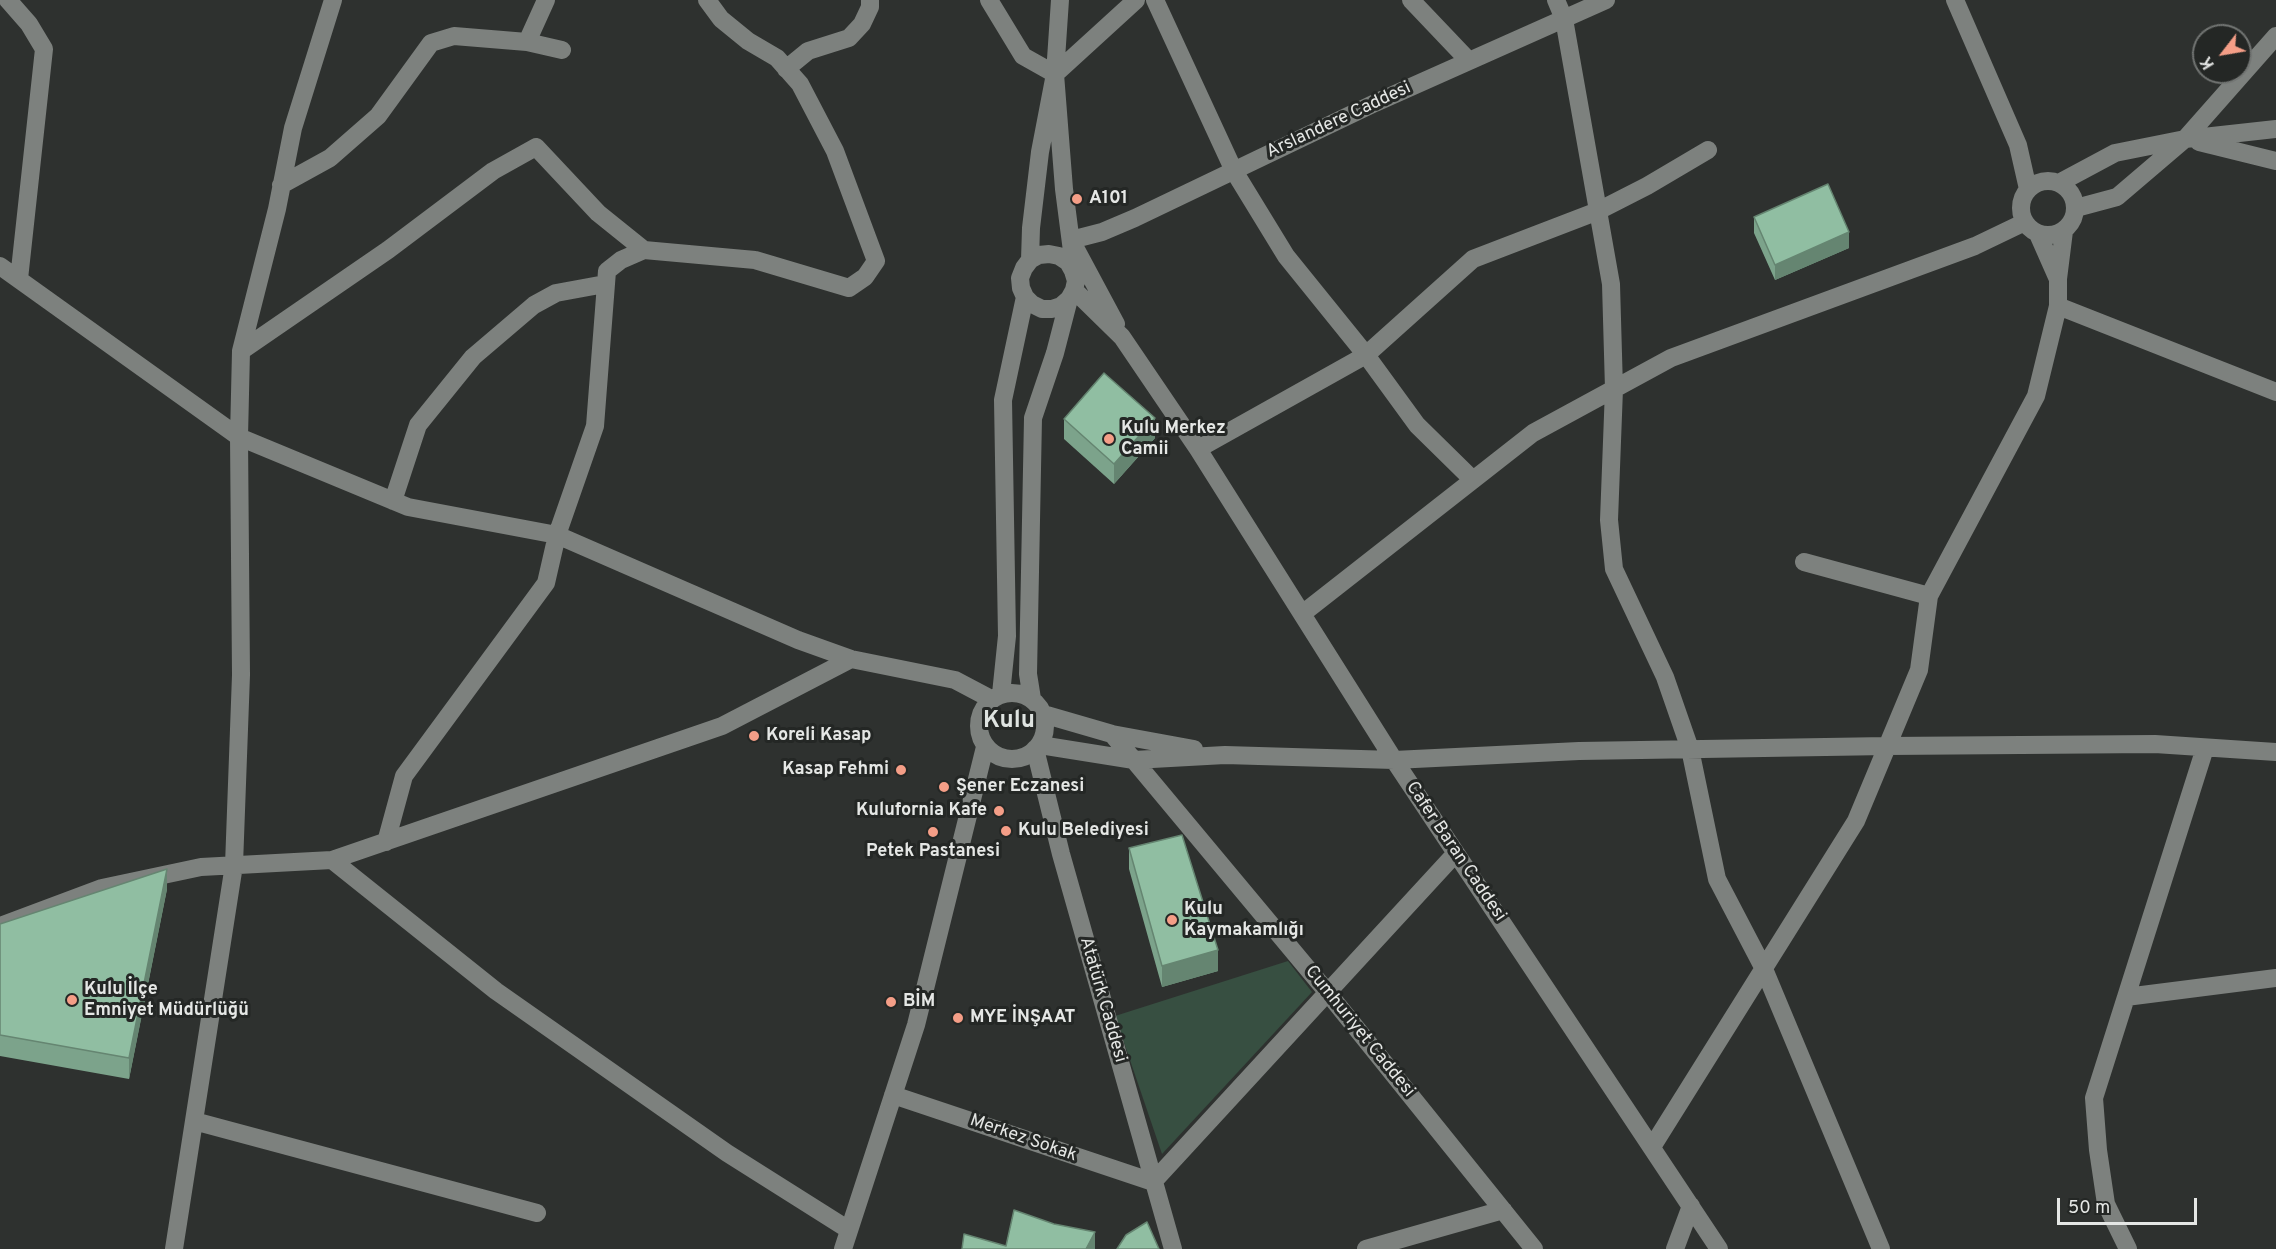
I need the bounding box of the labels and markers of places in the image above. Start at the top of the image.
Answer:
place label: A101 [1089,188,1128,210]
marker: A101 [1070,192,1084,206]
place label: Kulu Merkez Camii [1121,418,1226,460]
marker: Kulu Merkez Camii [1102,432,1116,446]
place label: Koreli Kasap [766,725,871,747]
marker: Koreli Kasap [747,729,761,743]
place label: Kasap Fehmi [782,759,889,781]
marker: Kasap Fehmi [894,763,908,777]
place label: Şener Eczanesi [956,776,1084,798]
marker: Şener Eczanesi [937,780,951,794]
place label: Kulufornia Kafe [856,800,987,822]
marker: Kulufornia Kafe [992,804,1006,818]
place label: Kulu Belediyesi [1018,820,1149,842]
marker: Kulu Belediyesi [999,824,1013,838]
marker: Petek Pastanesi [926,825,940,839]
place label: Petek Pastanesi [866,841,1000,863]
place label: Kulu Kaymakamlığı [1184,899,1304,942]
marker: Kulu Kaymakamlığı [1165,913,1179,927]
place label: Kulu İlçe Emniyet Müdürlüğü [84,979,249,1022]
place label: BİM [903,991,935,1013]
marker: Kulu İlçe Emniyet Müdürlüğü [65,993,79,1007]
marker: BİM [884,995,898,1009]
place label: MYE İNŞAAT [970,1007,1075,1029]
marker: MYE İNŞAAT [951,1011,965,1025]

